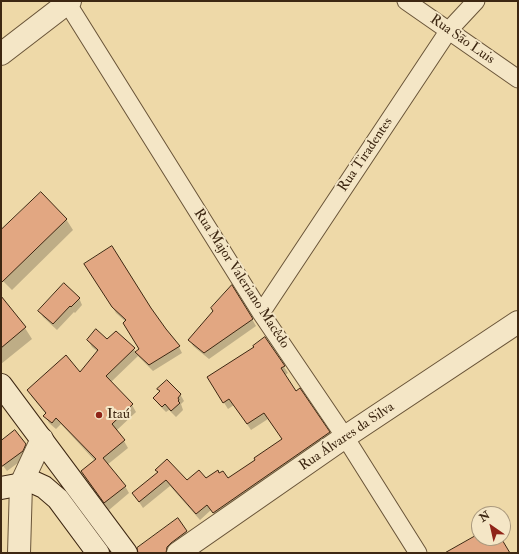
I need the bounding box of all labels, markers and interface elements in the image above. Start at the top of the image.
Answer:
street label: Rua São Luis [426,12,498,68]
street label: Rua Tiradentes [335,115,397,195]
street label: Rua Major Valeriano Macêdo [190,206,292,352]
street label: Rua Álvares da Silva [296,399,398,475]
place label: Itaú [107,407,130,423]
marker: Itaú [94,410,104,420]
north arrow [471,506,511,546]
text: N [477,508,492,525]

